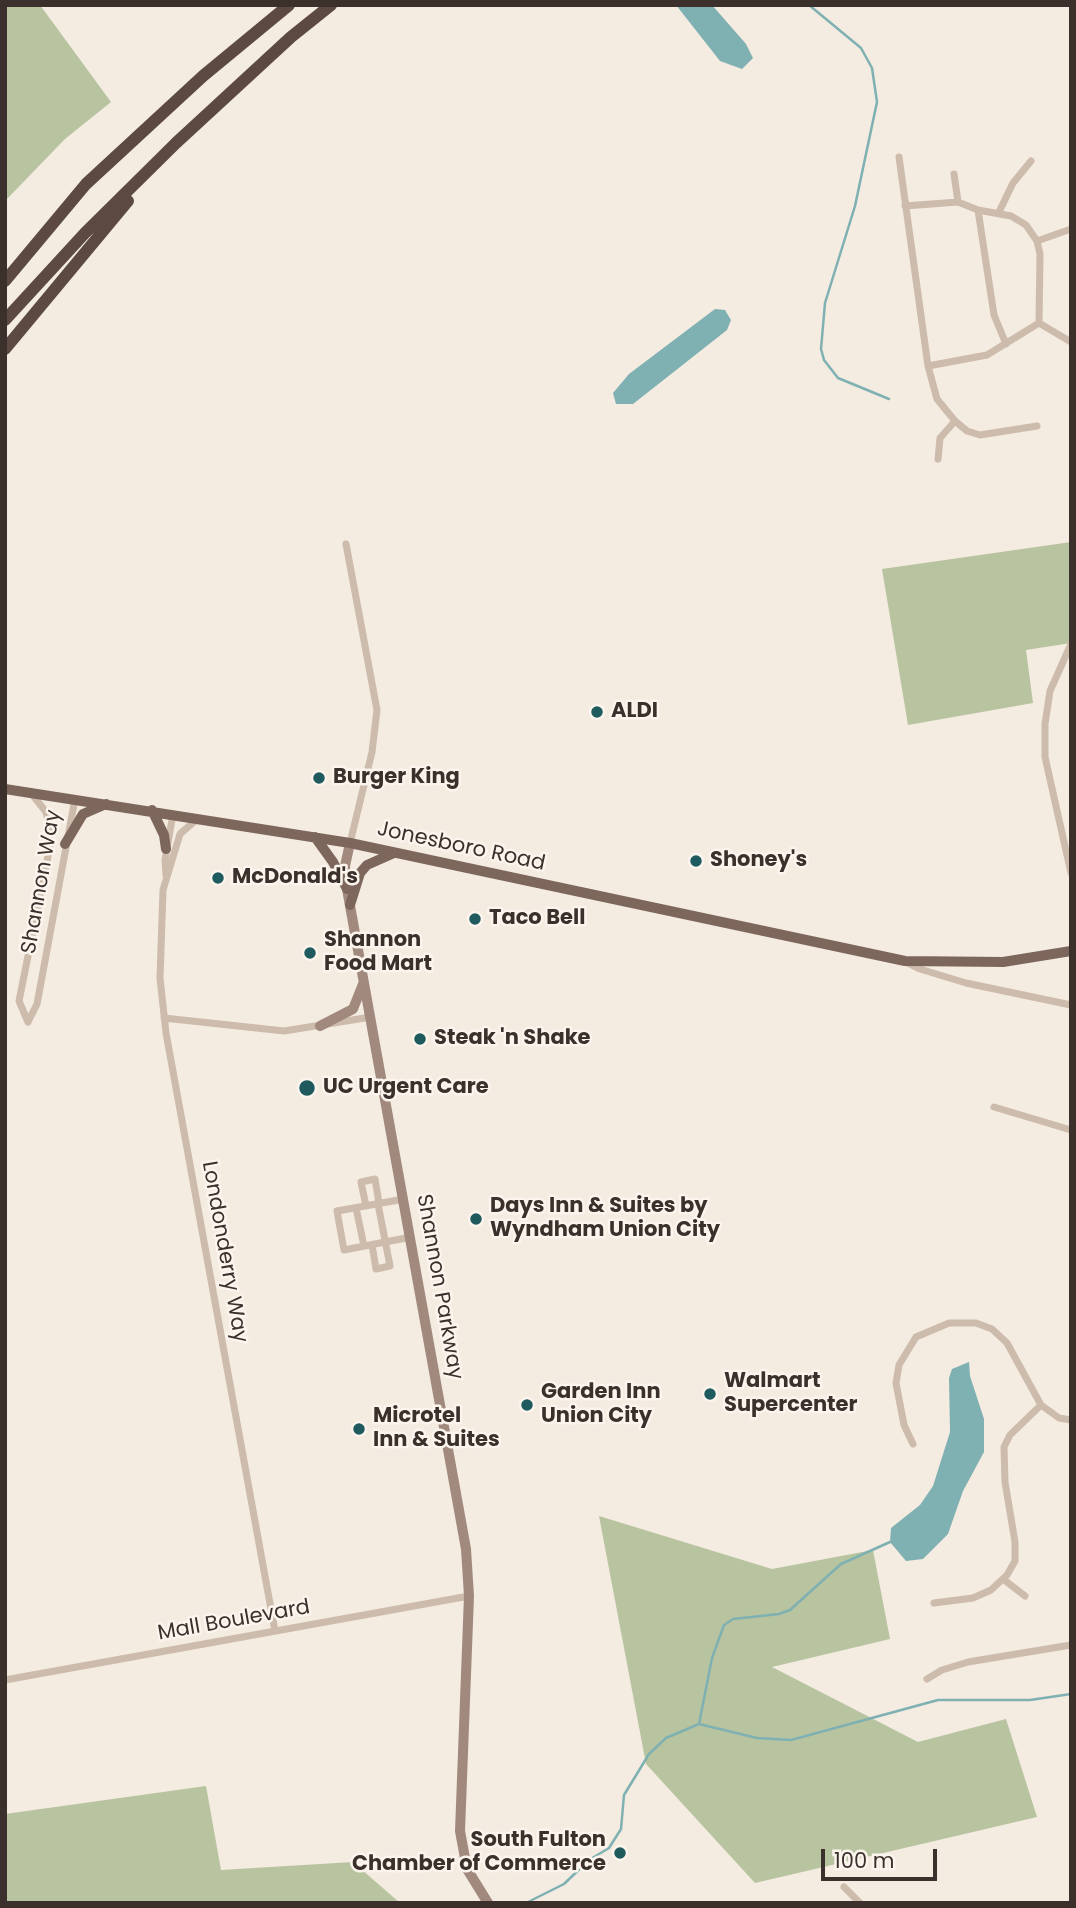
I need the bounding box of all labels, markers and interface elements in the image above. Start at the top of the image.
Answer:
place label: ALDI [611,699,658,725]
marker: ALDI [589,704,605,720]
place label: Burger King [333,765,460,791]
marker: Burger King [311,770,327,786]
street label: Shannon Way [17,808,67,956]
street label: Jonesboro Road [375,817,547,877]
place label: Shoney's [710,848,807,874]
marker: Shoney's [688,853,704,869]
place label: McDonald's [232,865,358,891]
marker: McDonald's [210,870,226,886]
place label: Taco Bell [489,906,585,932]
marker: Taco Bell [467,911,483,927]
place label: Shannon Food Mart [324,928,432,978]
marker: Shannon Food Mart [302,945,318,961]
place label: Steak 'n Shake [434,1026,591,1052]
marker: Steak 'n Shake [412,1031,428,1047]
place label: UC Urgent Care [323,1075,489,1101]
marker: UC Urgent Care [297,1078,317,1098]
street label: Londonderry Way [196,1159,252,1345]
street label: Shannon Parkway [410,1192,468,1382]
place label: Days Inn & Suites by Wyndham Union City [490,1194,720,1244]
marker: Days Inn & Suites by Wyndham Union City [468,1211,484,1227]
place label: Walmart Supercenter [724,1369,857,1419]
place label: Garden Inn Union City [541,1380,661,1430]
marker: Walmart Supercenter [702,1386,718,1402]
marker: Garden Inn Union City [519,1397,535,1413]
place label: Microtel Inn & Suites [373,1404,500,1454]
marker: Microtel Inn & Suites [351,1421,367,1437]
street label: Mall Boulevard [156,1595,312,1647]
place label: South Fulton Chamber of Commerce [352,1828,606,1878]
scale bar [824,1834,940,1878]
marker: South Fulton Chamber of Commerce [612,1845,628,1861]
text: 100 m [834,1846,894,1875]

